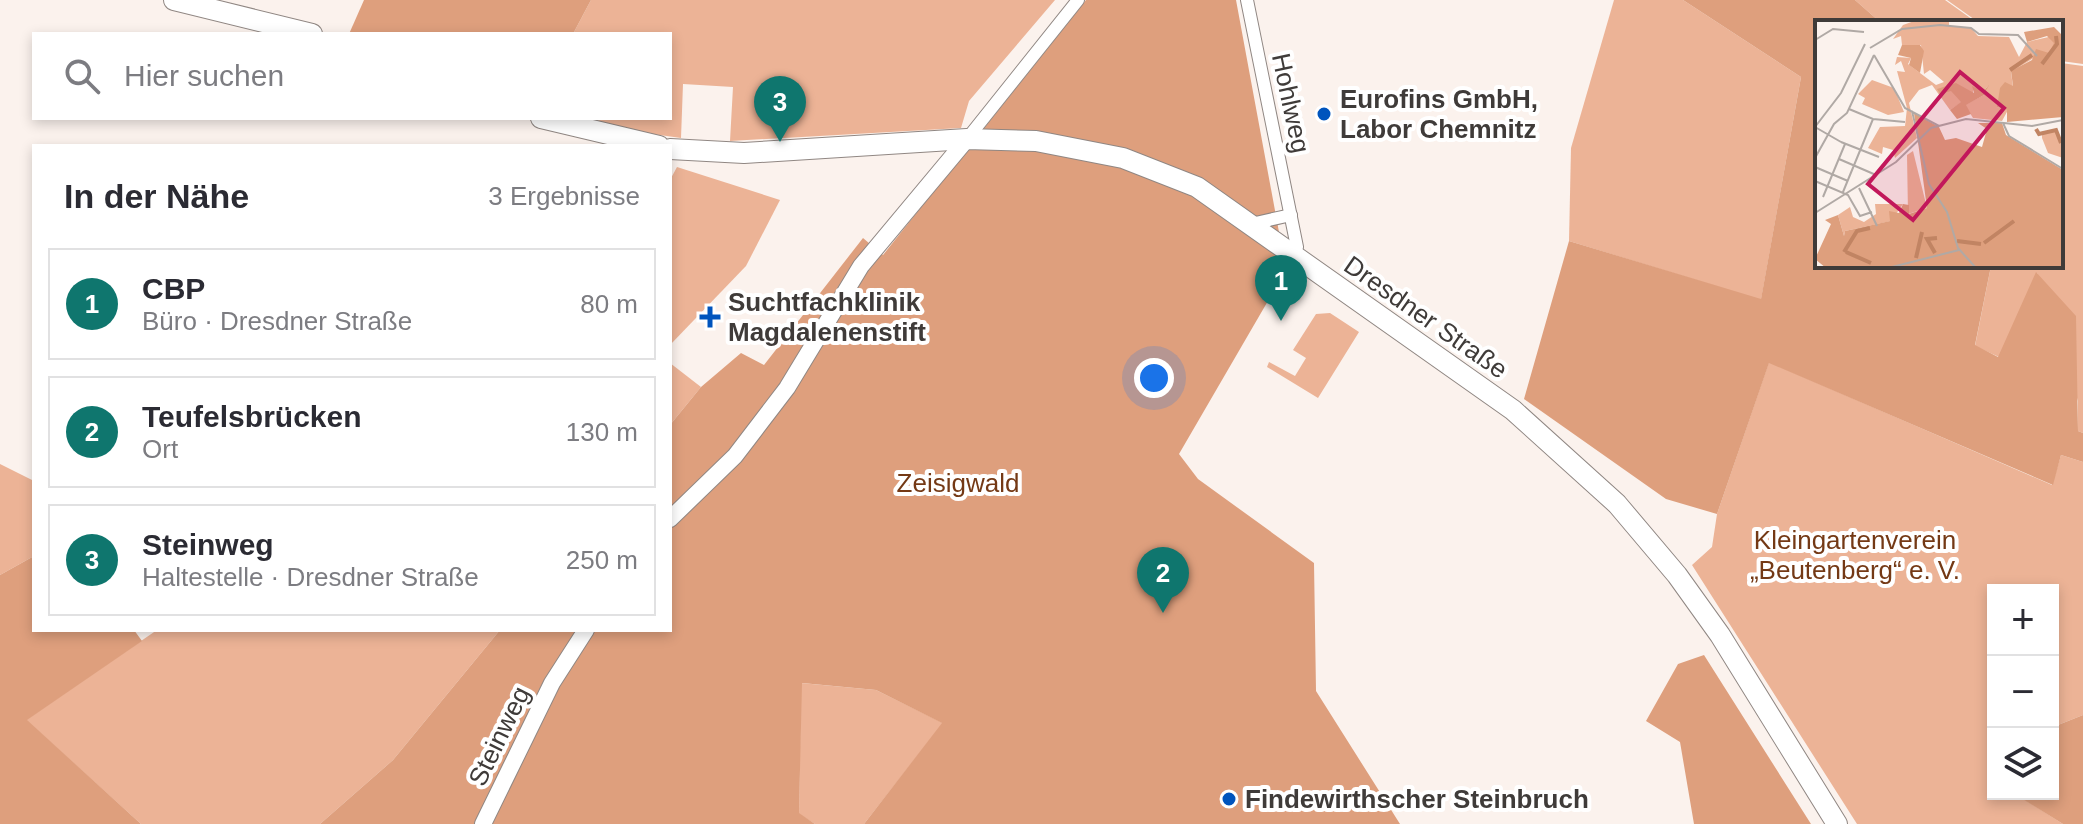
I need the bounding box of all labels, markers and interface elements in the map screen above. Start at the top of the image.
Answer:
inset map [1815,20,2063,268]
search box [32,32,672,120]
street label: Hohlweg [1266,50,1316,156]
icon: search [60,54,104,98]
text: Hier suchen [124,59,284,92]
pin: 3 [754,76,806,142]
place label: Eurofins GmbH, Labor Chemnitz [1340,84,1538,144]
marker: Eurofins GmbH, Labor Chemnitz [1315,105,1333,123]
text: In der Nähe [64,177,249,215]
text: 3 Ergebnisse [488,181,640,211]
street label: Dresdner Straße [1339,250,1513,384]
pin: 1 [1255,255,1307,321]
text: CBP [142,272,205,305]
place label: Suchtfachklinik Magdalenenstift [728,287,926,347]
text: 1 [85,289,99,319]
text: 80 m [580,289,638,319]
text: Büro · Dresdner Straße [142,306,412,336]
marker: Suchtfachklinik Magdalenenstift [699,306,721,328]
your location [1134,358,1174,398]
text: Teufelsbrücken [142,400,362,433]
text: 2 [85,417,99,447]
text: 130 m [566,417,638,447]
text: Ort [142,434,178,464]
park label: Zeisigwald [897,468,1019,498]
park label: Kleingartenverein „Beutenberg“ e. V. [1750,525,1960,585]
text: Steinweg [142,528,274,561]
text: 3 [85,545,99,575]
text: 250 m [566,545,638,575]
pin: 2 [1137,547,1189,613]
text: Haltestelle · Dresdner Straße [142,562,479,592]
map controls [1987,584,2059,800]
button: + [1987,584,2059,656]
button: − [1987,656,2059,728]
street label: Steinweg [462,681,536,791]
button: layers [1987,728,2059,800]
place label: Findewirthscher Steinbruch [1245,784,1589,814]
marker: Findewirthscher Steinbruch [1220,790,1238,808]

